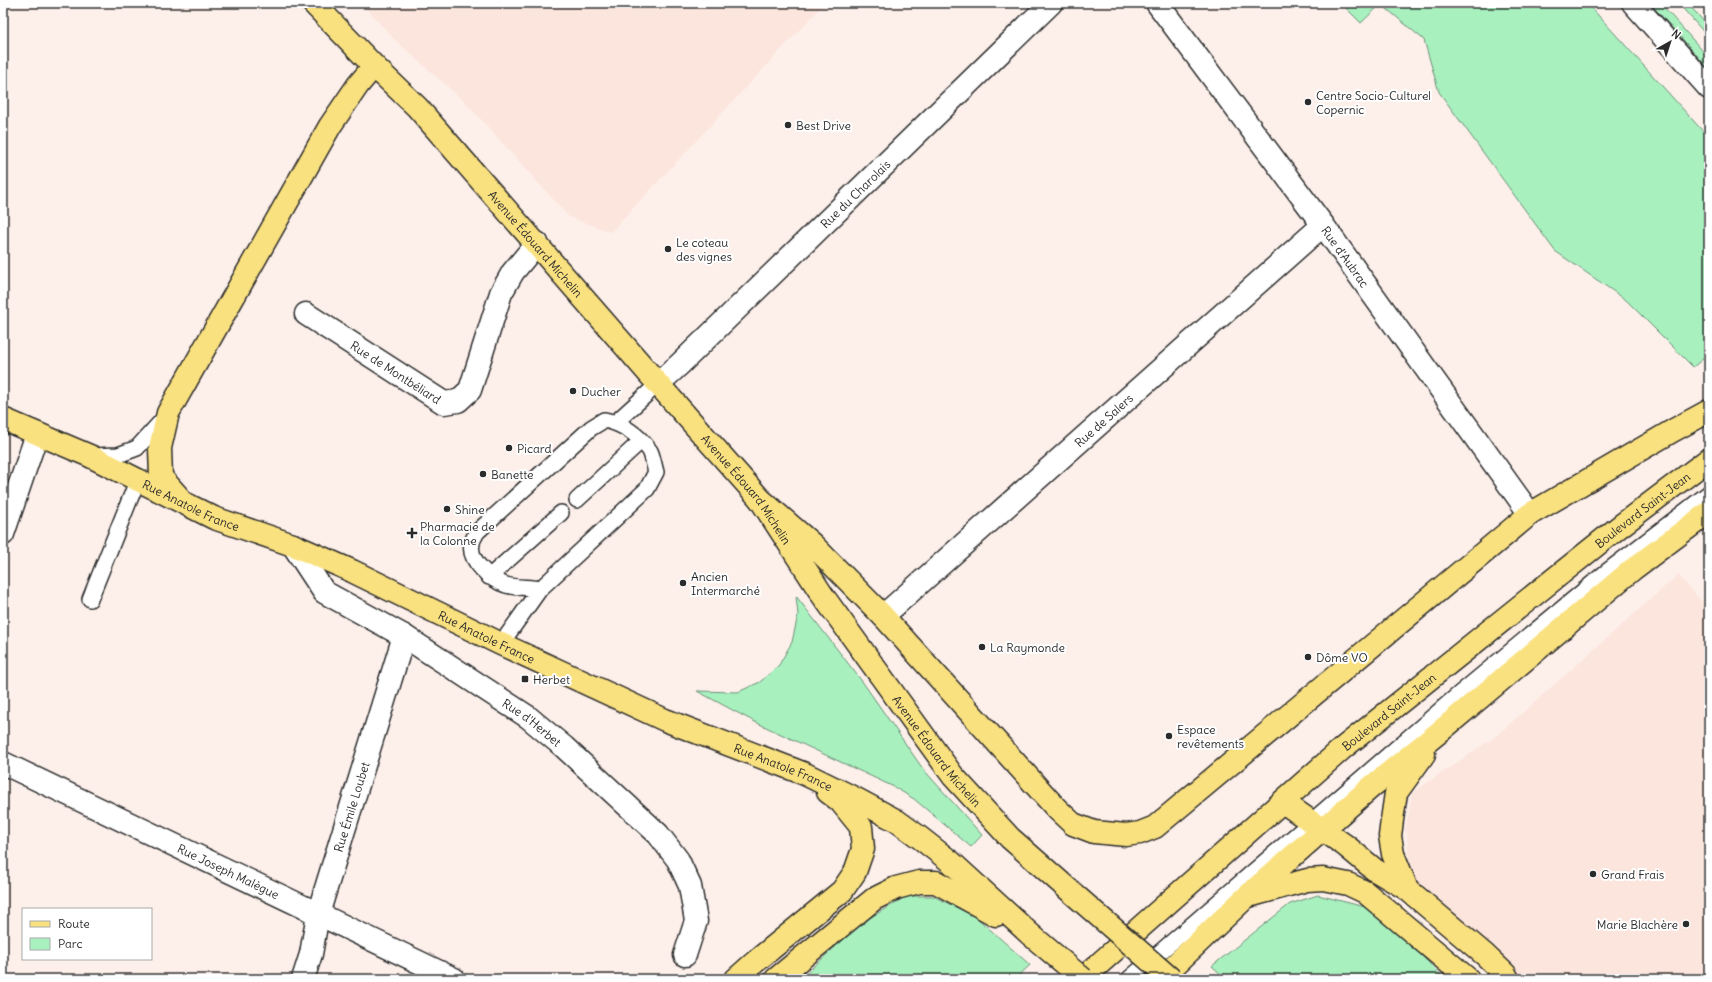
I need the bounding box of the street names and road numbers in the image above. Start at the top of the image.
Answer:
street label: Rue du Charolais [817,156,893,231]
street label: Avenue Édouard Michelin [485,187,586,300]
street label: Rue d'Aubrac [1319,223,1373,290]
street label: Rue de Montbéliard [348,337,444,407]
street label: Rue de Salers [1071,390,1136,450]
street label: Avenue Édouard Michelin [698,431,795,547]
street label: Boulevard Saint-Jean [1592,469,1693,551]
street label: Rue Anatole France [140,476,242,534]
street label: Rue Anatole France [436,607,537,666]
street label: Boulevard Saint-Jean [1339,669,1439,754]
street label: Avenue Édouard Michelin [890,692,985,810]
street label: Rue d'Herbet [500,695,565,749]
street label: Rue Anatole France [732,740,835,794]
street label: Rue Émile Loubet [330,760,372,854]
street label: Rue Joseph Malègue [175,840,282,902]

